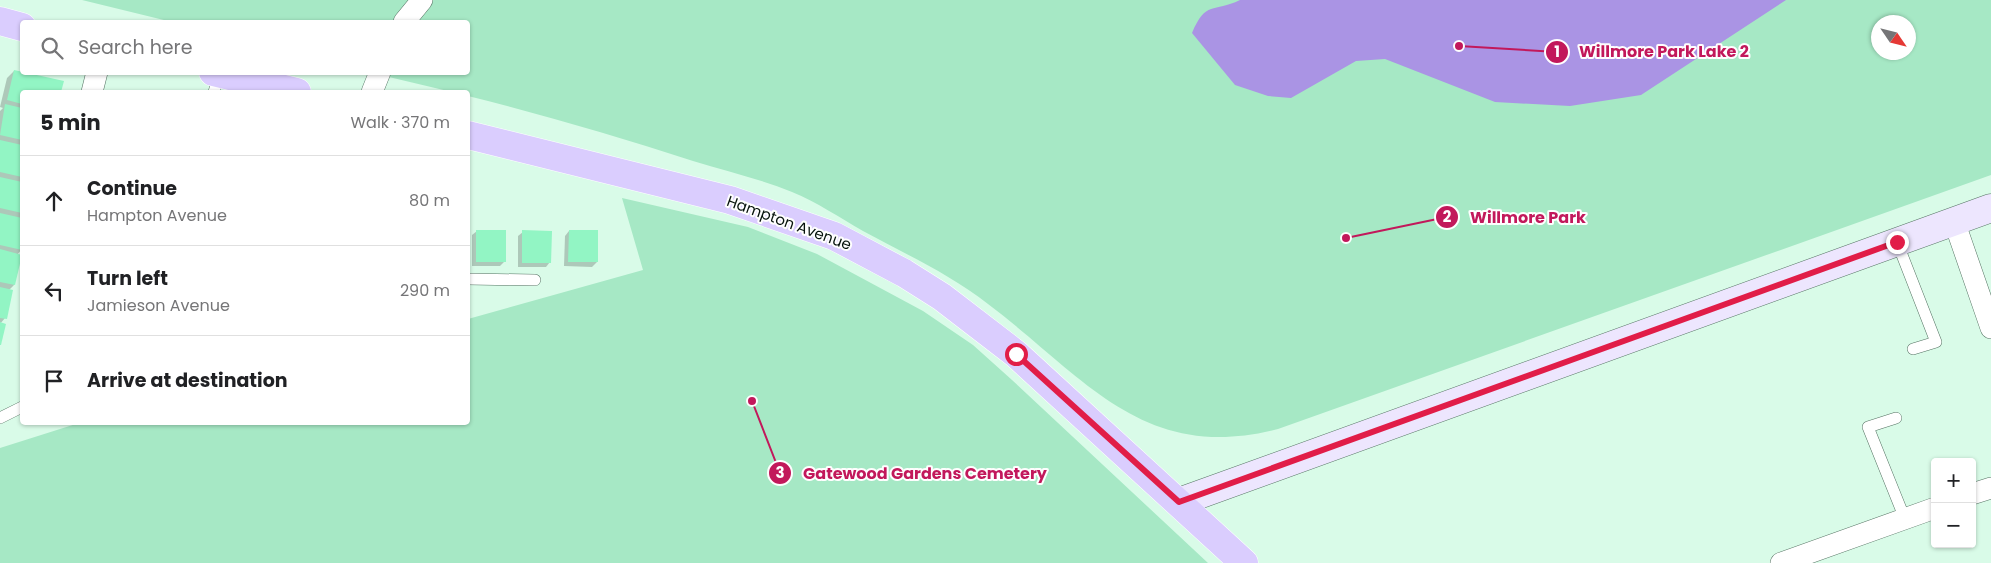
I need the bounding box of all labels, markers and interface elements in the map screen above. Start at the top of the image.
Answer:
north arrow [1871,15,1916,60]
search box [20,20,470,75]
icon: search [38,34,66,62]
text: Search here [78,34,192,61]
callout: Willmore Park Lake 2 [1544,36,1759,67]
text: Willmore Park Lake 2 [1579,40,1749,63]
text: 1 [1554,41,1560,62]
text: 5 min [40,108,101,137]
text: Walk · 370 m [350,111,450,134]
text: Continue [87,175,177,202]
icon: ahead [40,187,68,215]
text: 80 m [409,189,450,212]
street label: Hampton Avenue [724,190,854,255]
callout: Willmore Park [1435,202,1595,233]
text: Hampton Avenue [87,204,227,227]
text: 2 [1443,206,1452,227]
text: Willmore Park [1470,206,1586,229]
route end [1886,231,1909,254]
text: Turn left [87,265,168,292]
icon: left [40,277,68,305]
text: 290 m [400,279,450,302]
text: Jamieson Avenue [87,294,230,317]
route start [1005,343,1028,366]
icon: arrive [40,367,68,395]
text: Arrive at destination [87,367,288,394]
callout: Gatewood Gardens Cemetery [768,458,1057,489]
map controls [1931,458,1976,548]
button: + [1931,458,1976,503]
text: 3 [775,462,785,483]
text: Gatewood Gardens Cemetery [803,462,1048,485]
button: − [1931,503,1976,548]

